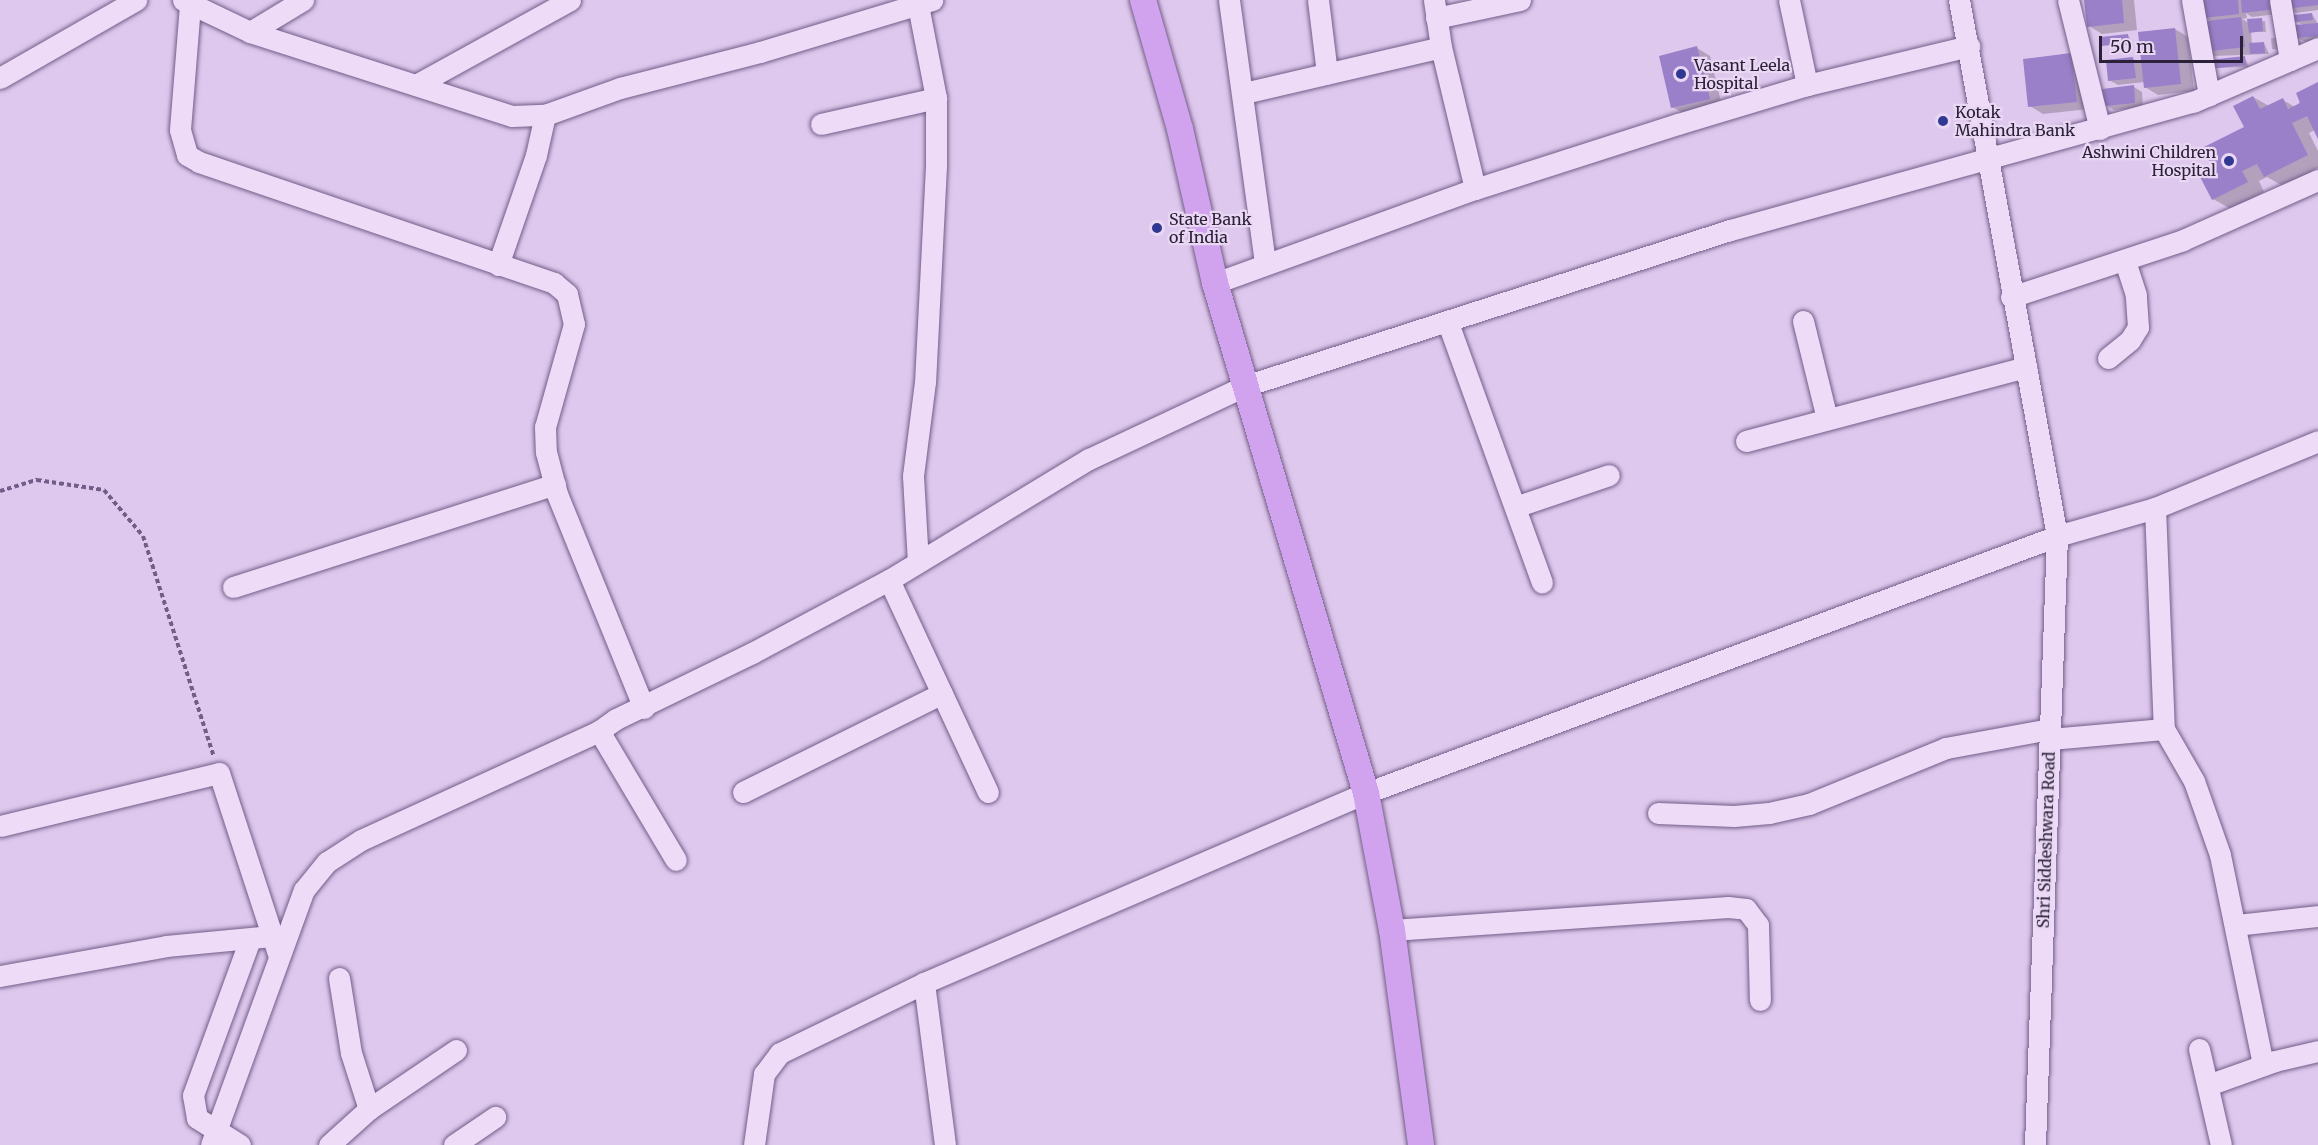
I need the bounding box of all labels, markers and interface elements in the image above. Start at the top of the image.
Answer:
scale bar [2102,24,2246,62]
text: 50 m [2110,35,2154,58]
place label: Vasant Leela Hospital [1694,55,1790,93]
marker: Vasant Leela Hospital [1672,65,1690,83]
place label: Kotak Mahindra Bank [1955,102,2075,140]
marker: Kotak Mahindra Bank [1936,114,1950,128]
place label: Ashwini Children Hospital [2082,142,2216,180]
marker: Ashwini Children Hospital [2220,152,2238,170]
place label: State Bank of India [1169,209,1252,247]
marker: State Bank of India [1150,221,1164,235]
street label: Shri Siddeshwara Road [2033,751,2059,929]

